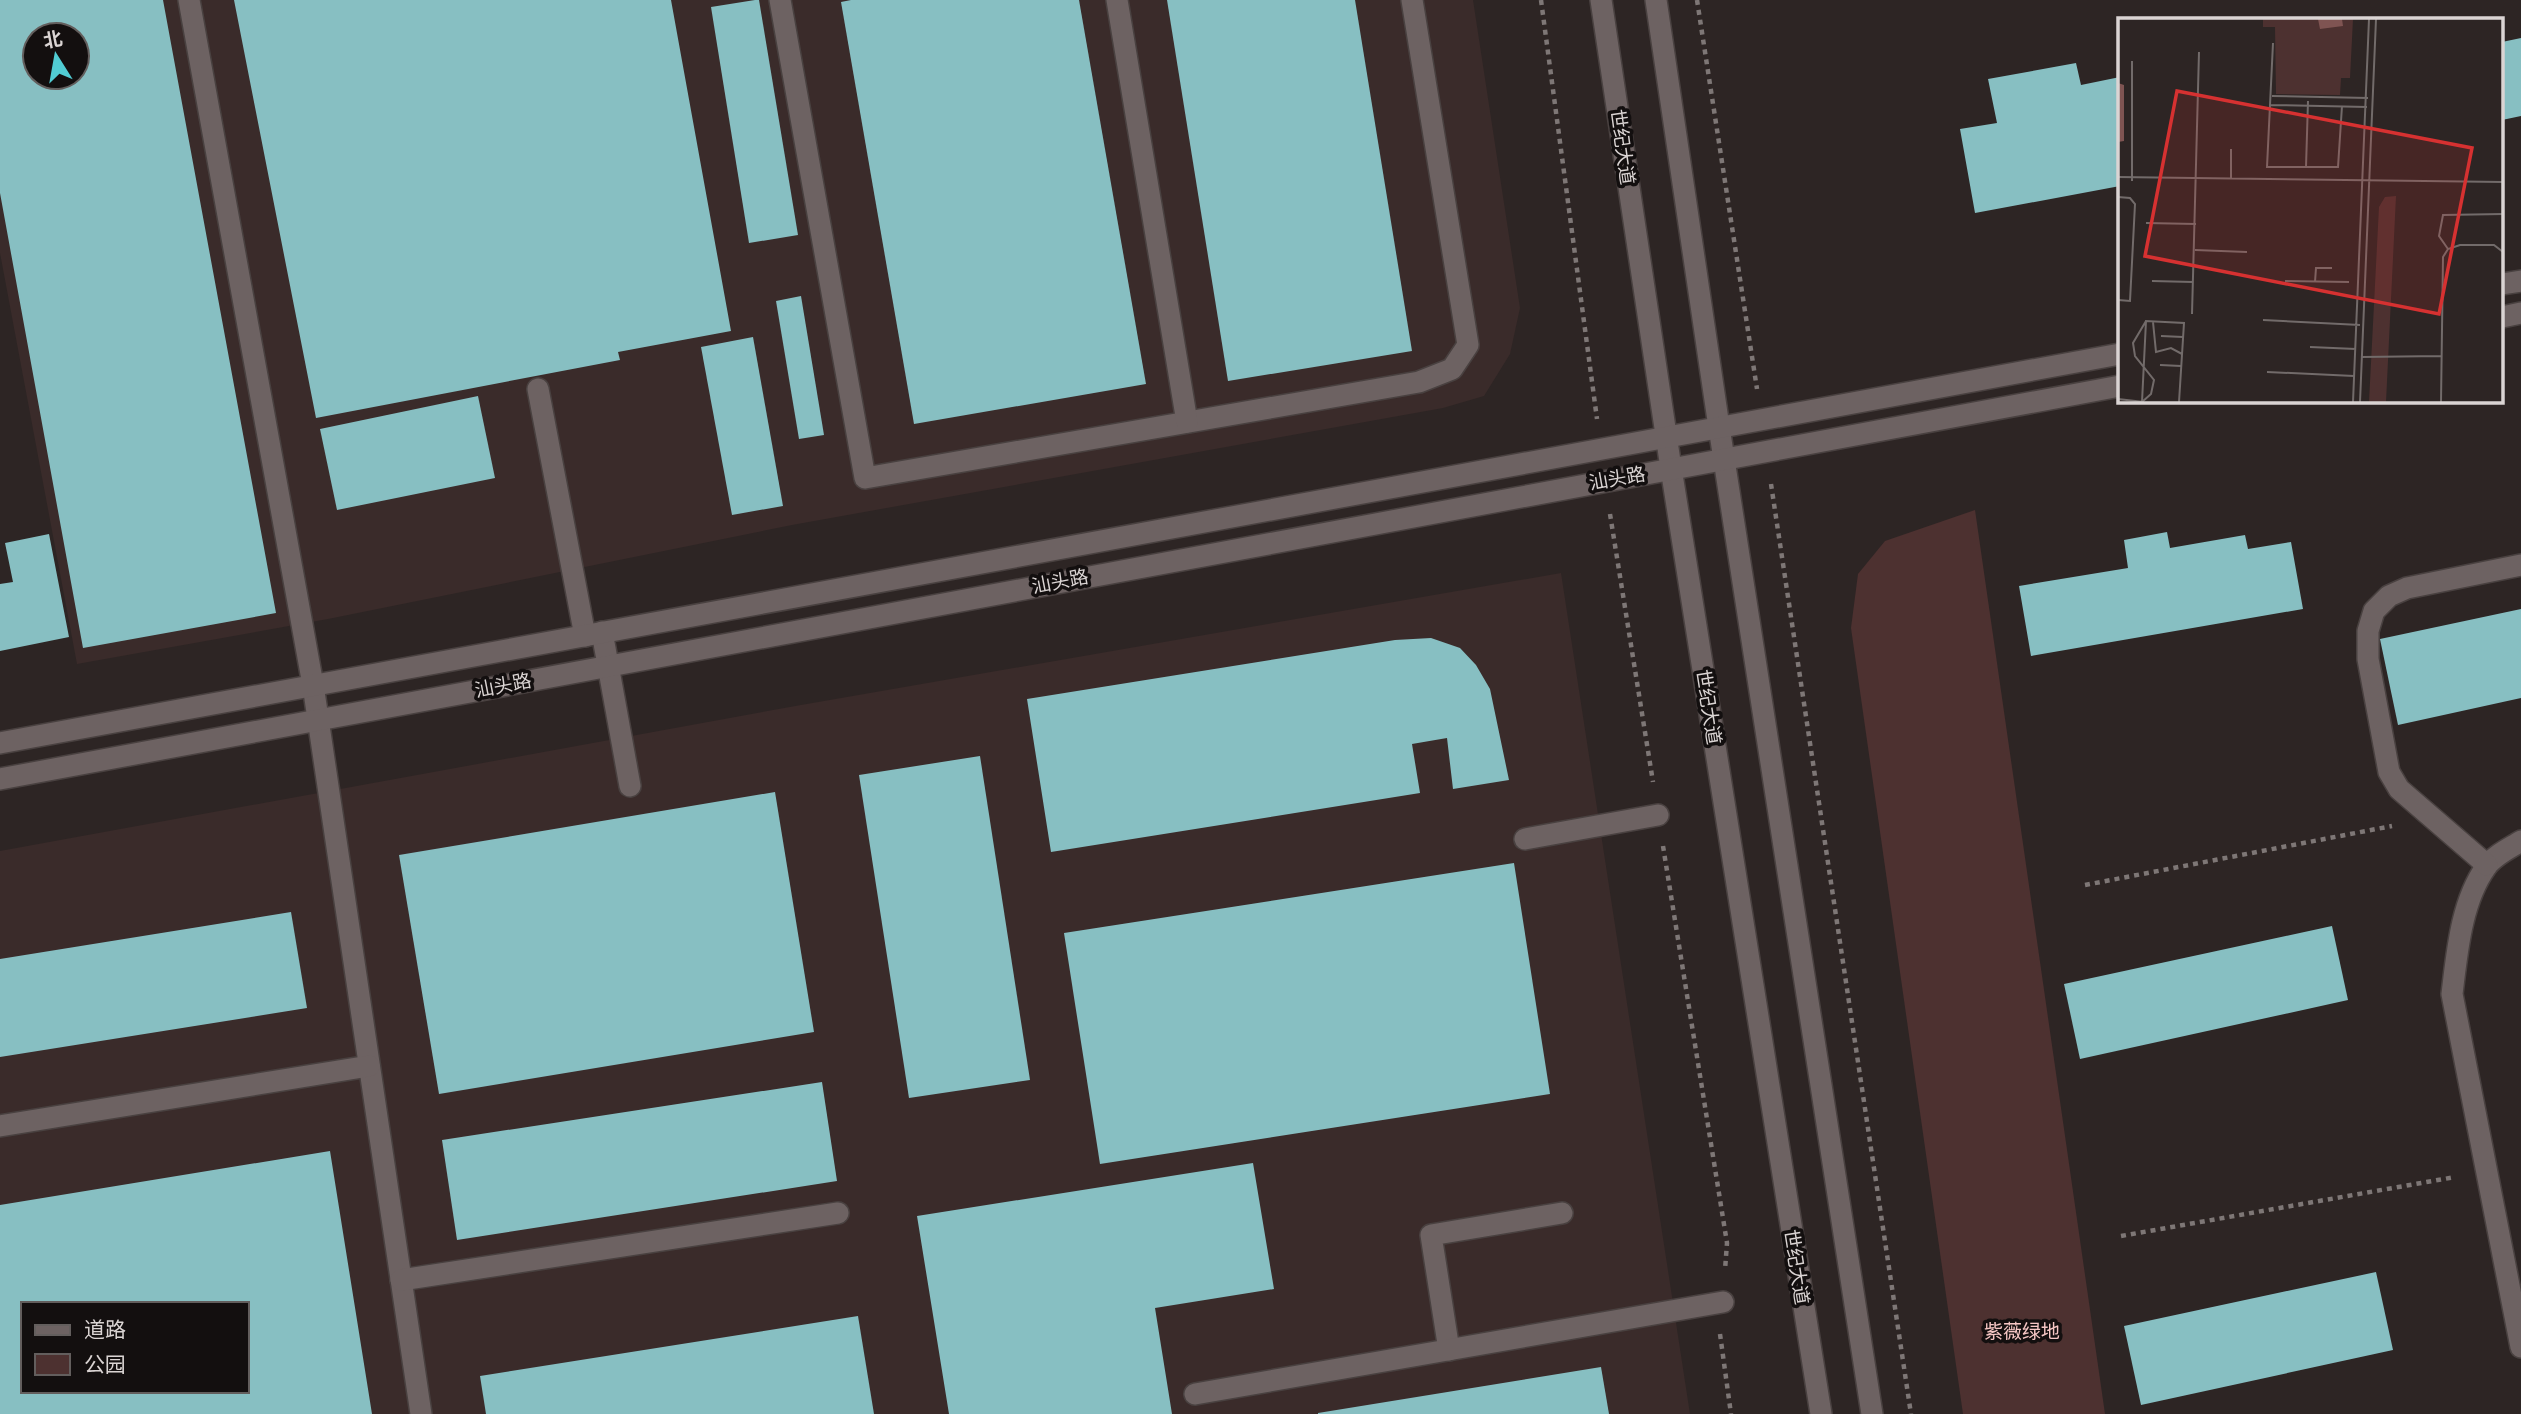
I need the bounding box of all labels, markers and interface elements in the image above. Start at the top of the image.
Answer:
inset map [2118,18,2504,402]
north arrow [21,21,91,91]
text: 北 [41,26,64,53]
street label: 世纪大道 [1606,108,1640,186]
street label: 汕头路 [1587,461,1647,495]
street label: 汕头路 [1030,564,1090,598]
street label: 汕头路 [473,668,533,702]
street label: 世纪大道 [1691,668,1727,746]
street label: 世纪大道 [1779,1228,1815,1306]
legend [21,1302,248,1393]
text: 道路 [84,1316,126,1342]
park label: 紫薇绿地 [1984,1319,2060,1343]
text: 公园 [84,1351,126,1377]

